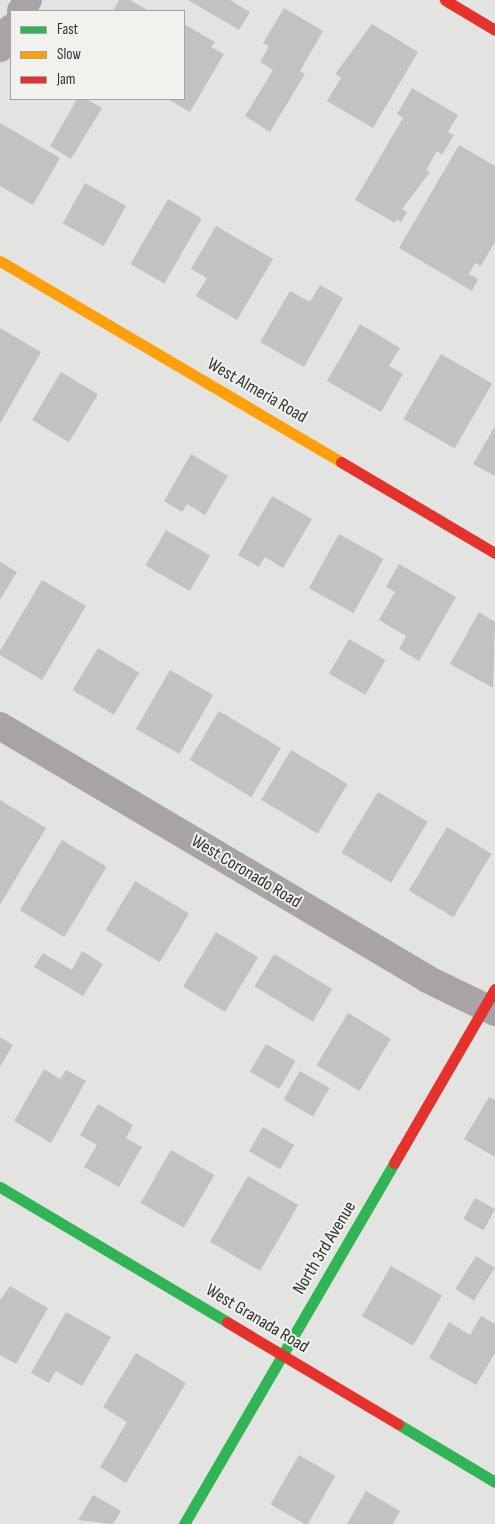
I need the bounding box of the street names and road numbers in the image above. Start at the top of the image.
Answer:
street label: West Almeria Road [203,354,311,428]
street label: West Coronado Road [187,831,305,913]
street label: North 3rd Avenue [289,1197,361,1299]
street label: West Granada Road [202,1280,312,1358]

